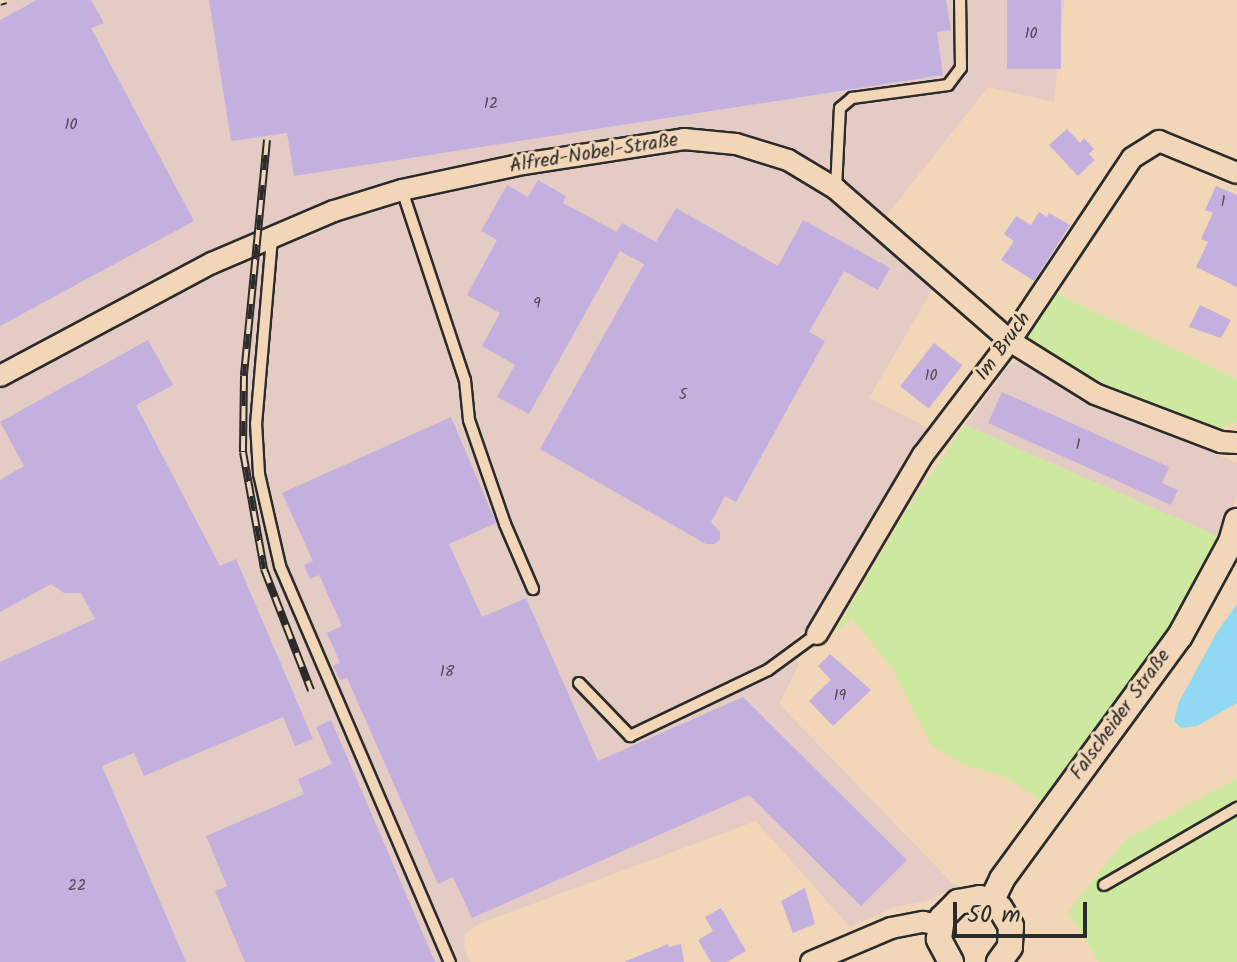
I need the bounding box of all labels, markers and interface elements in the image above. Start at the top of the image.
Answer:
house number: 10 [1024,24,1038,44]
house number: 12 [484,94,498,114]
house number: 10 [64,115,78,135]
street label: Alfred-Nobel-Straße [508,129,680,179]
house number: 1 [1220,192,1226,212]
house number: 9 [533,294,541,314]
street label: Im Bruch [971,308,1037,386]
house number: 10 [924,366,938,386]
house number: 5 [679,385,687,405]
house number: 1 [1075,435,1081,455]
street label: Falscheider Straße [1066,645,1176,785]
house number: 18 [440,662,454,682]
house number: 19 [834,686,846,706]
house number: 22 [68,876,86,896]
scale bar [957,886,1091,936]
text: 50 m [967,896,1021,935]

